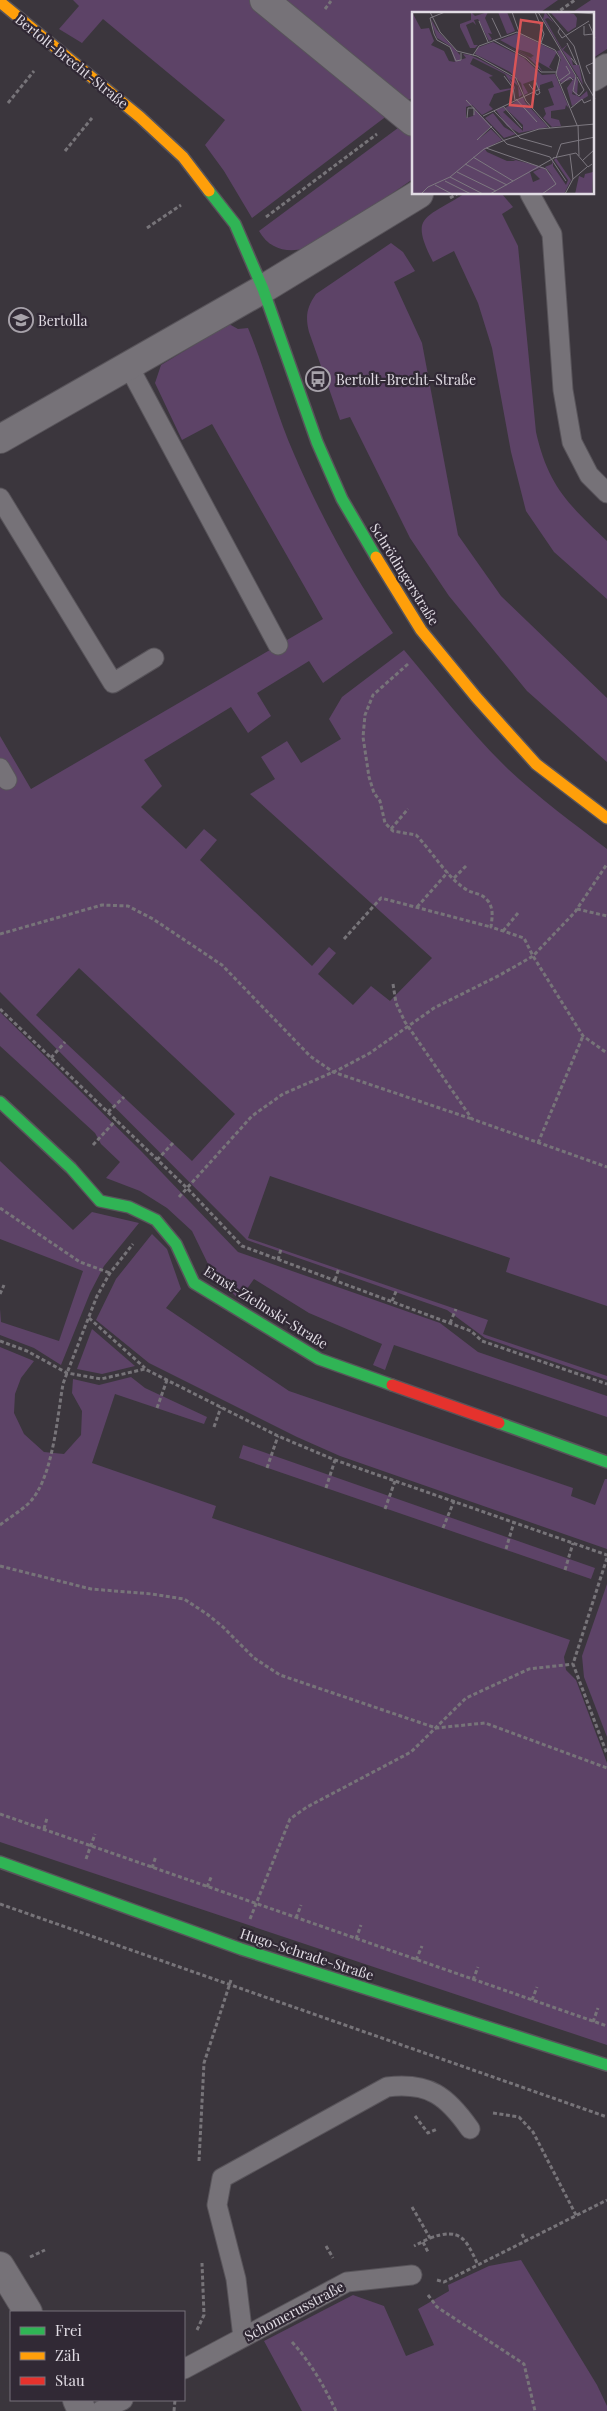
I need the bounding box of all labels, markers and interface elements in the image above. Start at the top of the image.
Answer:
street label: Bertolt-Brecht-Straße [12,10,132,112]
inset map [412,12,594,195]
school or university icon: Bertolla [8,307,34,333]
place label: Bertolla [38,311,88,330]
bus stop icon: Bertolt-Brecht-Straße [305,366,331,392]
place label: Bertolt-Brecht-Straße [336,370,476,389]
street label: Schrödingerstraße [366,519,444,629]
street label: Ernst-Zielinski-Straße [200,1261,332,1353]
street label: Hugo-Schrade-Straße [238,1923,376,1985]
street label: Schomerusstraße [241,2277,347,2345]
legend [10,2311,185,2401]
text: Frei [55,2320,83,2340]
text: Zäh [55,2345,80,2365]
text: Stau [55,2370,85,2390]

